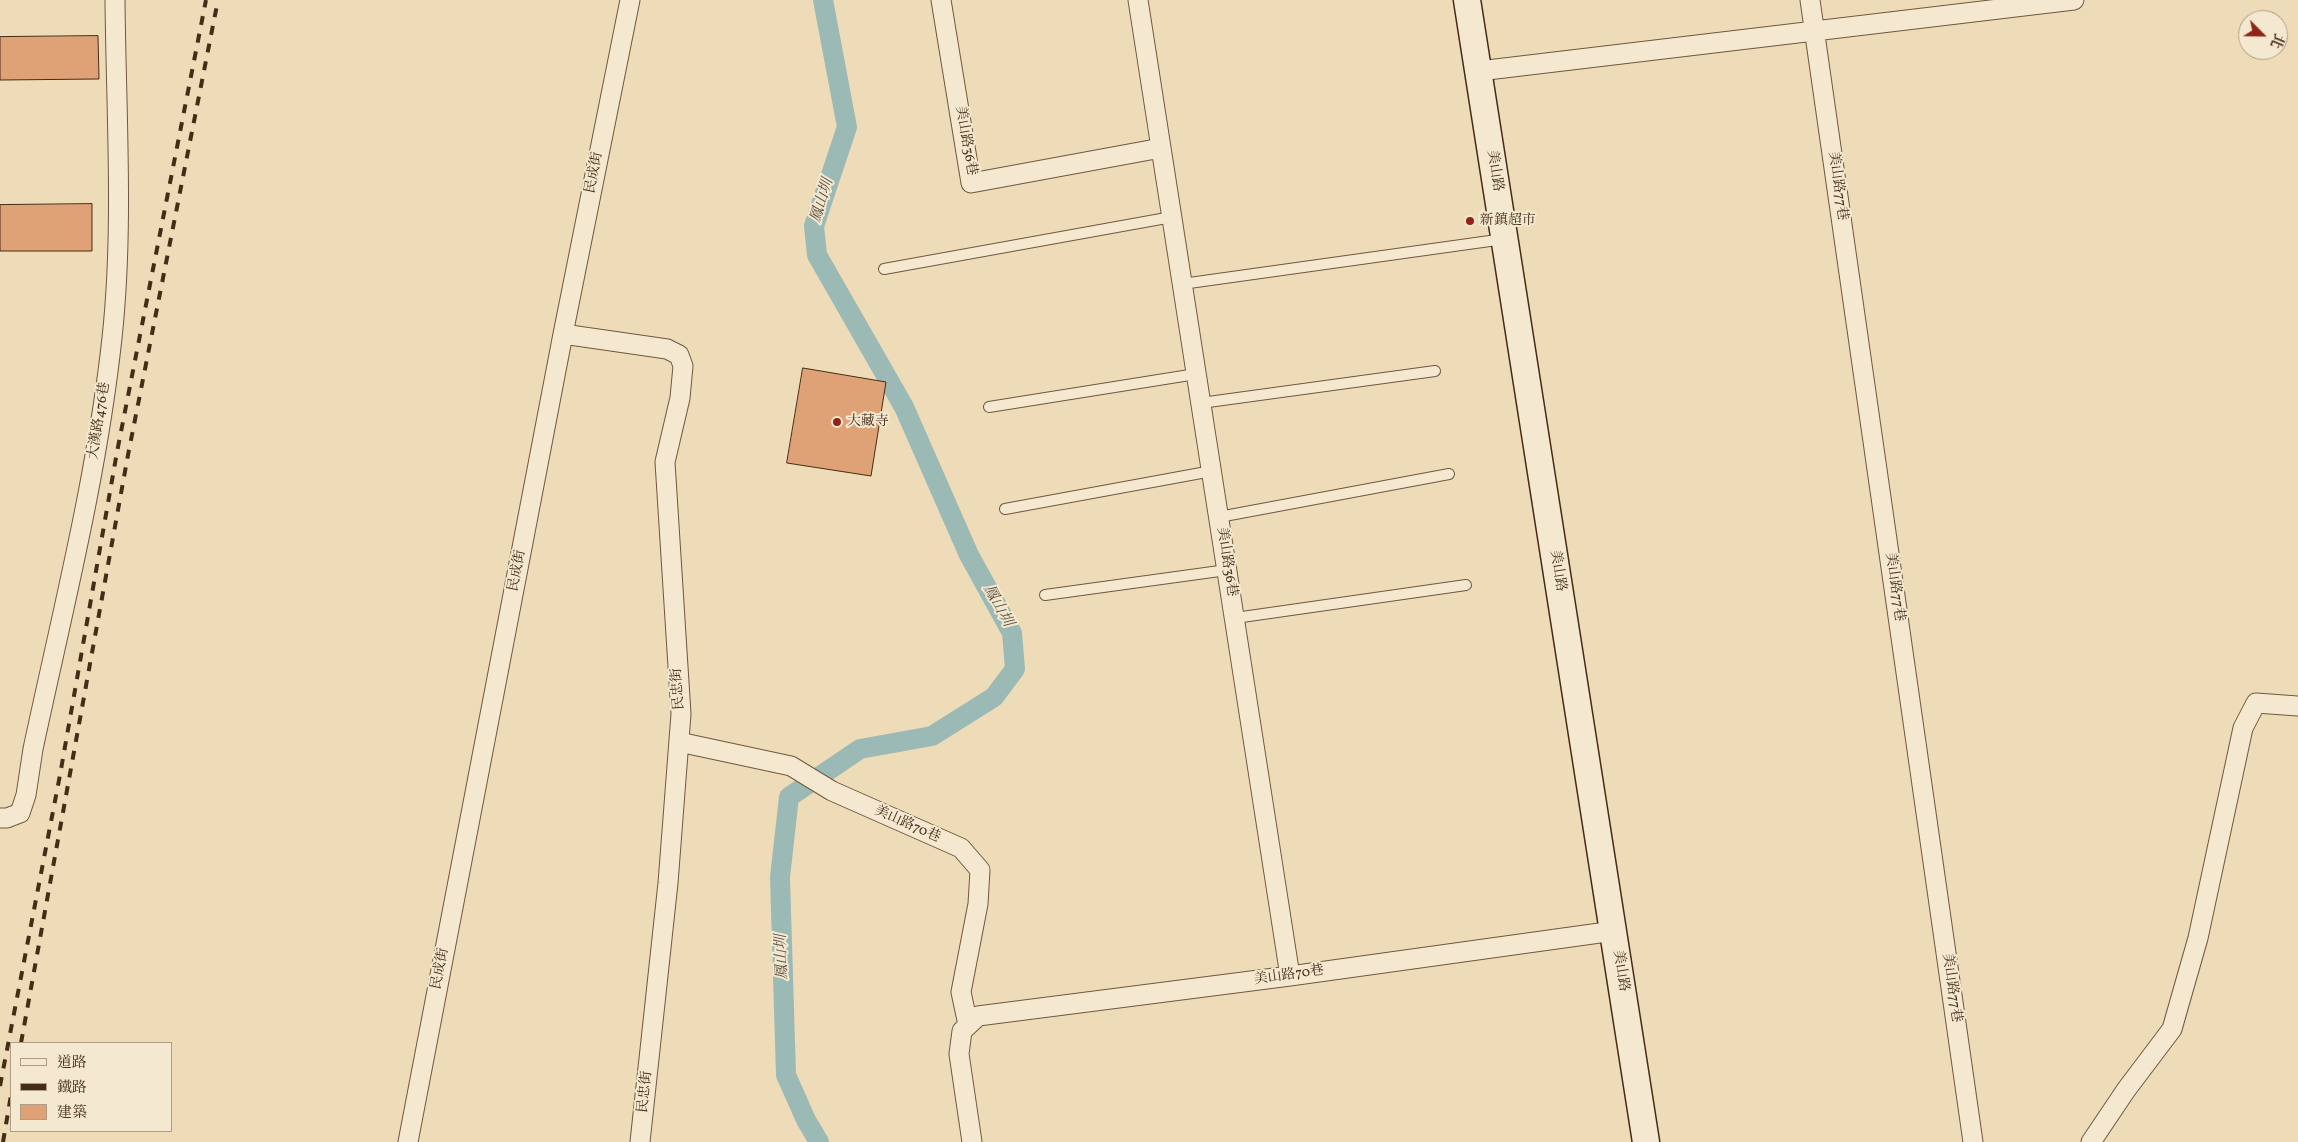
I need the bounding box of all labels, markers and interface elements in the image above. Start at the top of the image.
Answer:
north arrow [2238,10,2288,60]
text: 北 [2265,31,2288,51]
street label: 美山路36巷 [951,105,979,177]
street label: 美山路 [1482,149,1506,193]
street label: 美山路77巷 [1824,150,1850,222]
street label: 民成街 [583,151,607,195]
water label: 鳳山圳 [808,177,838,225]
place label: 新鎮超市 [1480,213,1536,229]
marker: 新鎮超市 [1464,215,1476,227]
street label: 大漢路476巷 [86,381,114,461]
place label: 大藏寺 [847,414,889,430]
marker: 大藏寺 [831,416,843,428]
street label: 美山路36巷 [1212,526,1240,598]
street label: 民成街 [506,549,530,593]
street label: 美山路 [1545,549,1569,593]
street label: 美山路77巷 [1881,551,1907,623]
water label: 鳳山圳 [978,582,1016,630]
street label: 民忠街 [669,667,689,711]
street label: 美山路70巷 [871,803,943,847]
water label: 鳳山圳 [773,934,793,980]
street label: 民成街 [429,947,453,991]
street label: 美山路 [1608,949,1632,993]
street label: 美山路77巷 [1938,952,1964,1024]
street label: 美山路70巷 [1253,963,1325,989]
legend [10,1042,172,1132]
text: 道路 [57,1053,87,1074]
street label: 民忠街 [635,1070,657,1114]
text: 鐵路 [57,1078,87,1099]
text: 建築 [57,1103,87,1124]

